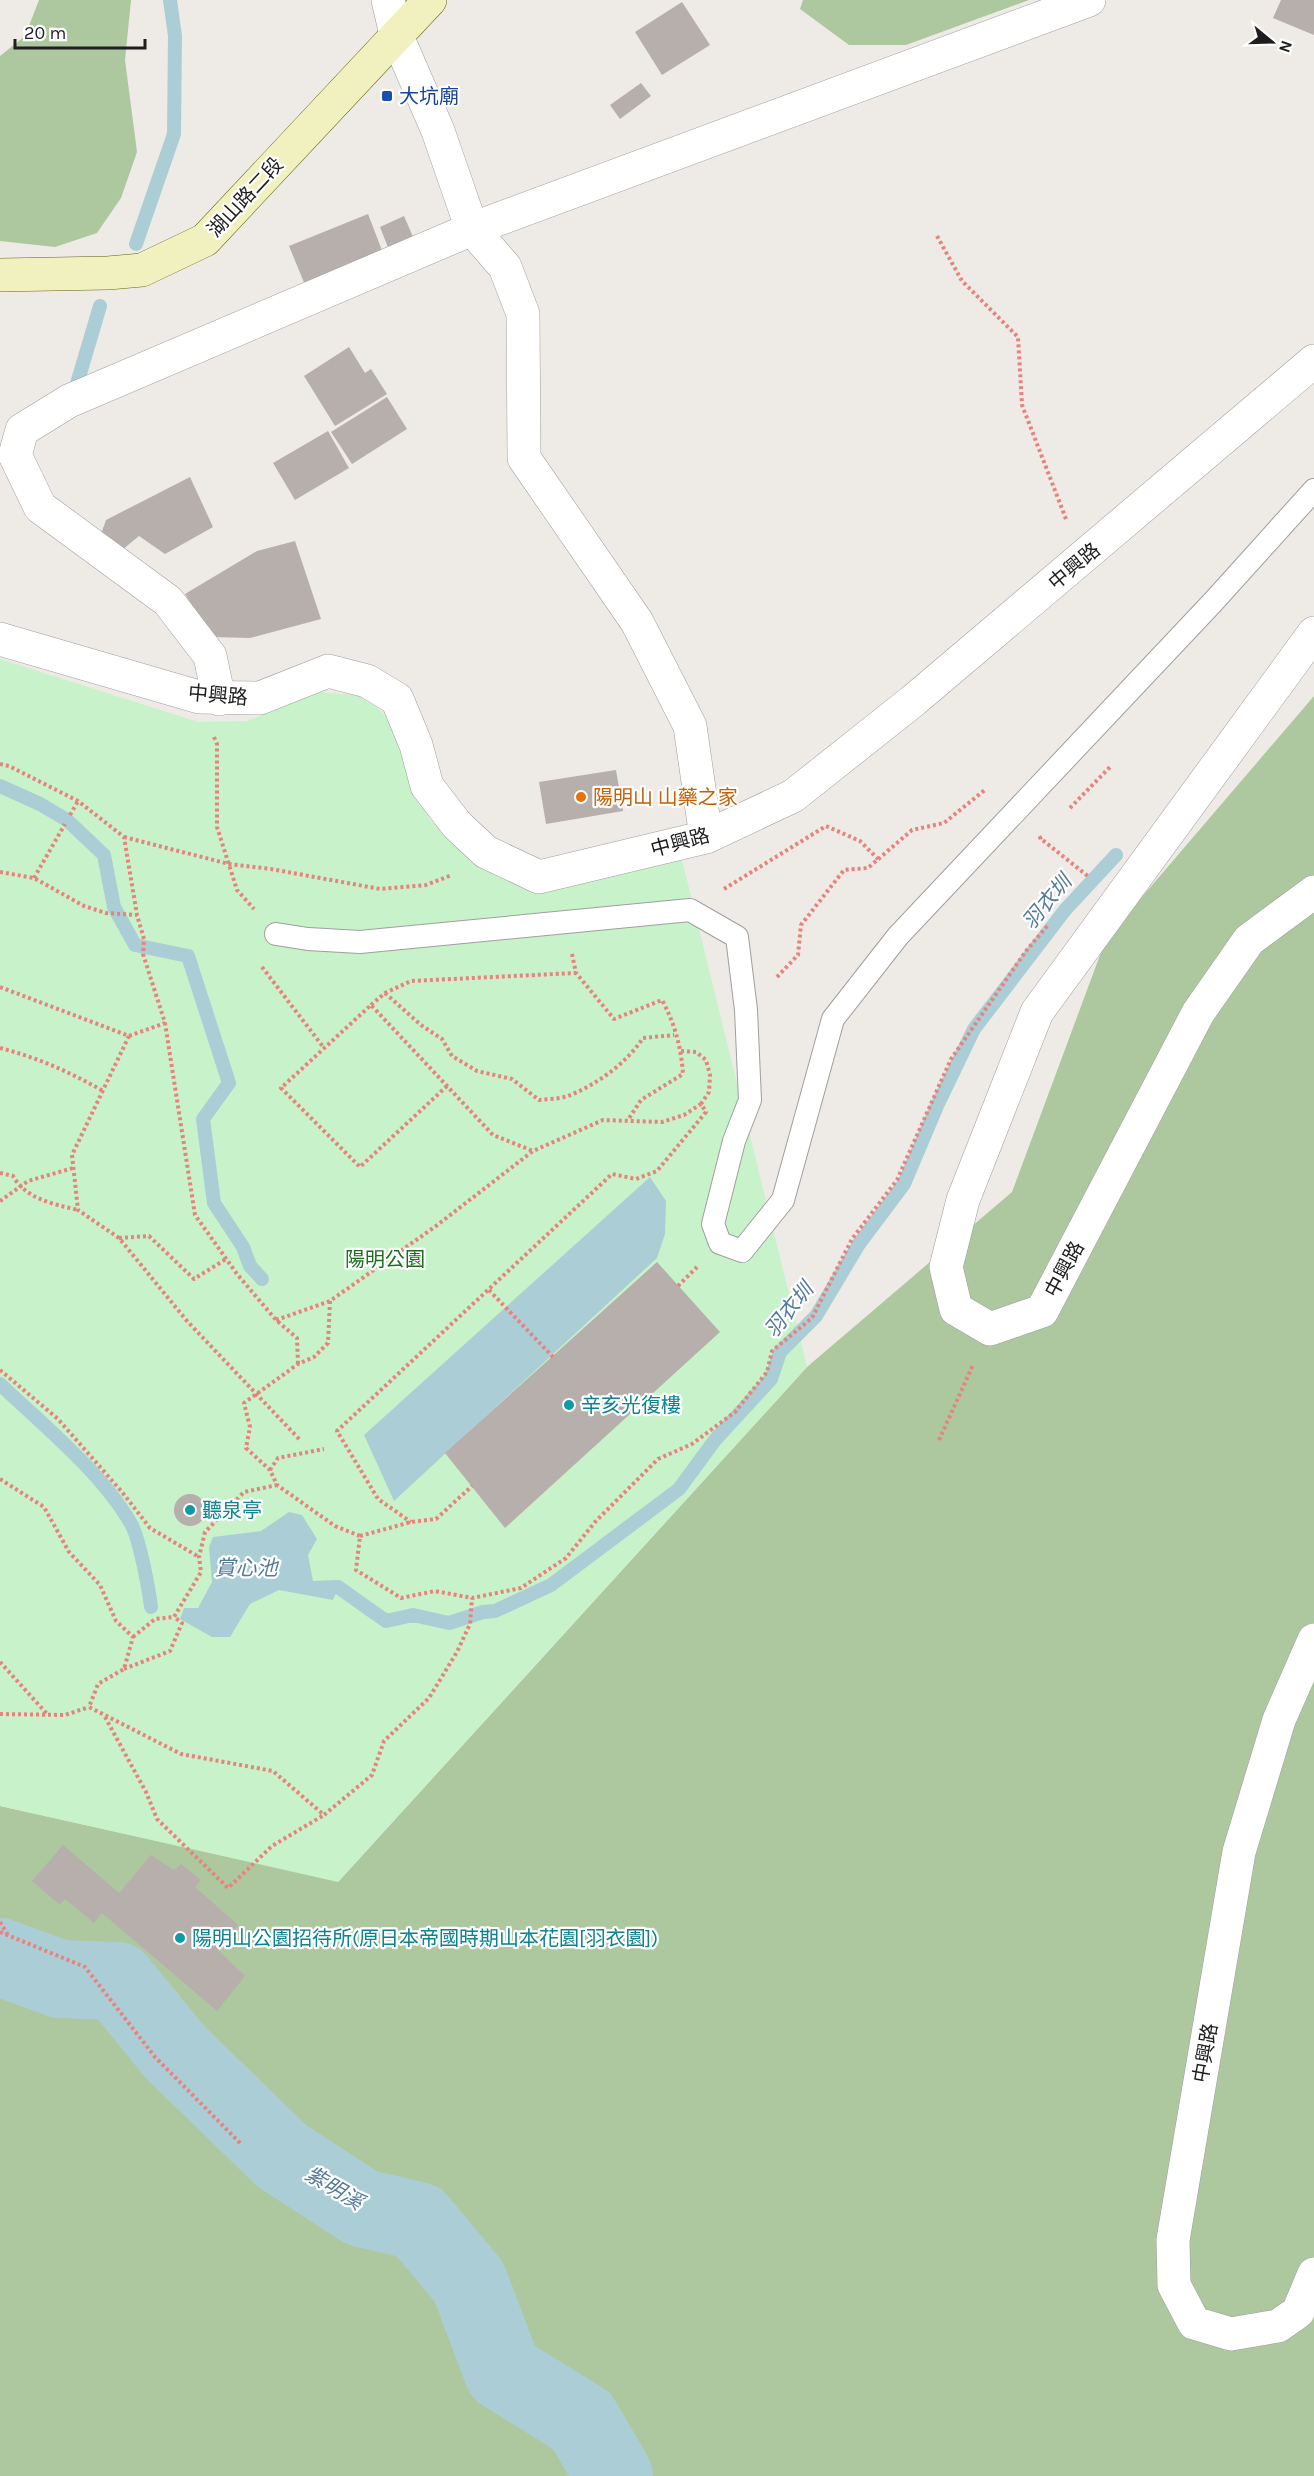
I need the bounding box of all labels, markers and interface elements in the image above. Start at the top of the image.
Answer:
scale bar [15,12,146,50]
north arrow [1242,12,1302,72]
text: 20 m [24,22,66,44]
text: N [1275,38,1297,55]
place label: 大坑廟 [399,85,459,108]
marker: 大坑廟 [380,89,394,103]
street label: 湖山路二段 [203,153,288,242]
street label: 中興路 [1044,538,1105,594]
street label: 中興路 [187,681,249,710]
place label: 陽明山 山藥之家 [593,786,738,809]
marker: 陽明山 山藥之家 [574,790,588,804]
street label: 中興路 [648,824,712,861]
water label: 羽衣圳 [1018,868,1078,934]
street label: 中興路 [1040,1237,1089,1301]
park label: 陽明公園 [345,1248,425,1271]
water label: 羽衣圳 [760,1276,820,1342]
place label: 辛亥光復樓 [581,1394,681,1417]
marker: 辛亥光復樓 [562,1398,576,1412]
place label: 聽泉亭 [202,1499,262,1522]
marker: 聽泉亭 [183,1503,197,1517]
water label: 賞心池 [215,1556,279,1580]
place label: 陽明山公園招待所(原日本帝國時期山本花園[羽衣園]) [192,1927,658,1950]
marker: 陽明山公園招待所(原日本帝國時期山本花園[羽衣園]) [173,1931,187,1945]
street label: 中興路 [1189,2022,1222,2085]
water label: 紫明溪 [301,2161,370,2216]

